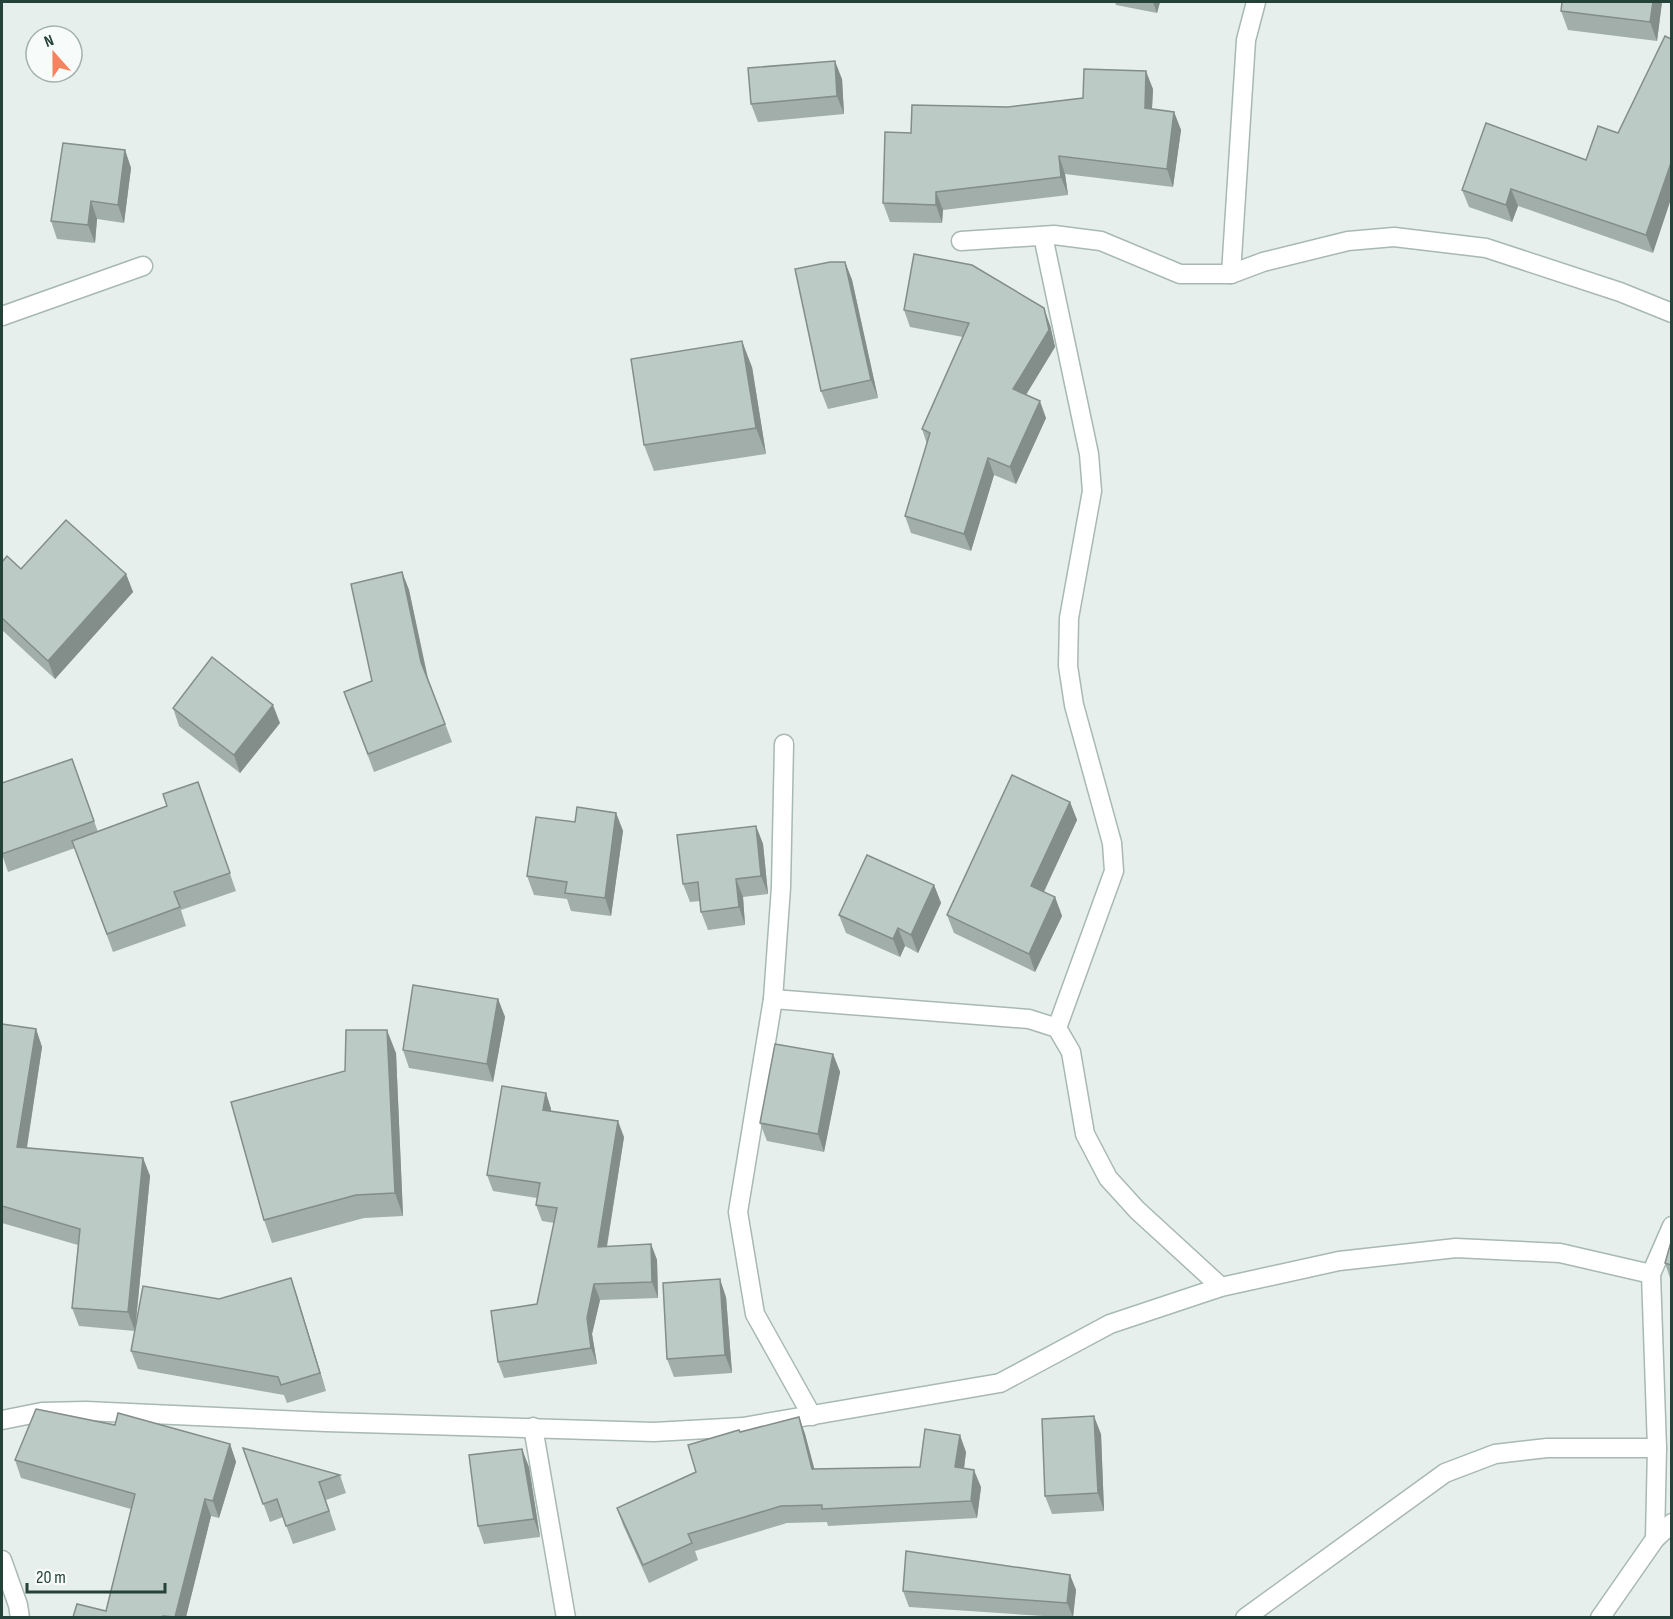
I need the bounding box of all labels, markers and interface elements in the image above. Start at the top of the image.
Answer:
north arrow [24,24,84,84]
text: N [42,31,57,52]
scale bar [27,1556,165,1594]
text: 20 m [36,1567,66,1588]

